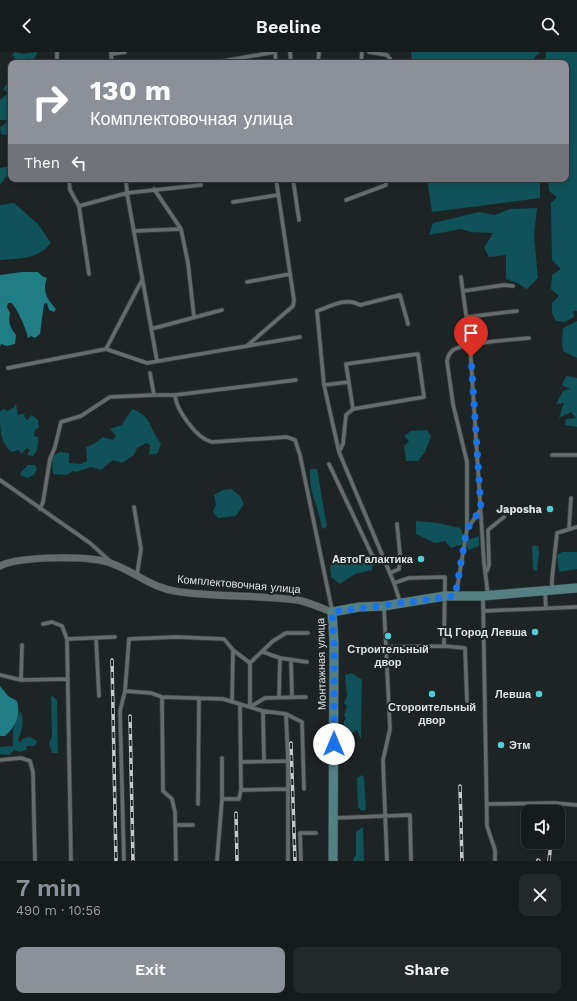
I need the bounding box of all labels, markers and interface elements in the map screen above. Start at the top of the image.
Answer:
icon: back [16,15,38,37]
icon: search [539,15,561,37]
text: Beeline [256,16,321,37]
text: 130 m [90,74,171,107]
icon: right [24,76,76,128]
text: Комплектовочная улица [90,108,293,129]
icon: left [68,152,90,174]
text: Then [24,154,60,172]
pin [454,316,488,357]
icon: arrive [460,322,482,344]
place label: Japosha [496,503,543,516]
marker: Japosha [545,504,555,514]
place label: АвтоГалактика [332,553,414,566]
marker: АвтоГалактика [416,554,426,564]
street label: Комплектовочная улица [177,573,302,596]
street label: Монтажная улица [314,617,329,710]
place label: ТЦ Город Левша [437,626,528,639]
marker: ТЦ Город Левша [530,627,540,637]
marker: Строительный двор [383,631,393,641]
place label: Строительный двор [347,643,429,669]
place label: Левша [495,688,532,701]
marker: Стороительный двор [427,689,437,699]
marker: Левша [534,689,544,699]
place label: Стороительный двор [388,701,476,727]
position arrow [313,723,355,765]
place label: Этм [509,739,530,752]
marker: Этм [496,740,506,750]
map controls [521,805,565,849]
button: sound [521,805,565,849]
text: 7 min [16,874,81,902]
button: close [519,874,561,916]
text: 490 m · 10:56 [16,903,101,918]
button: Exit [16,947,285,993]
button: Share [293,947,561,993]

